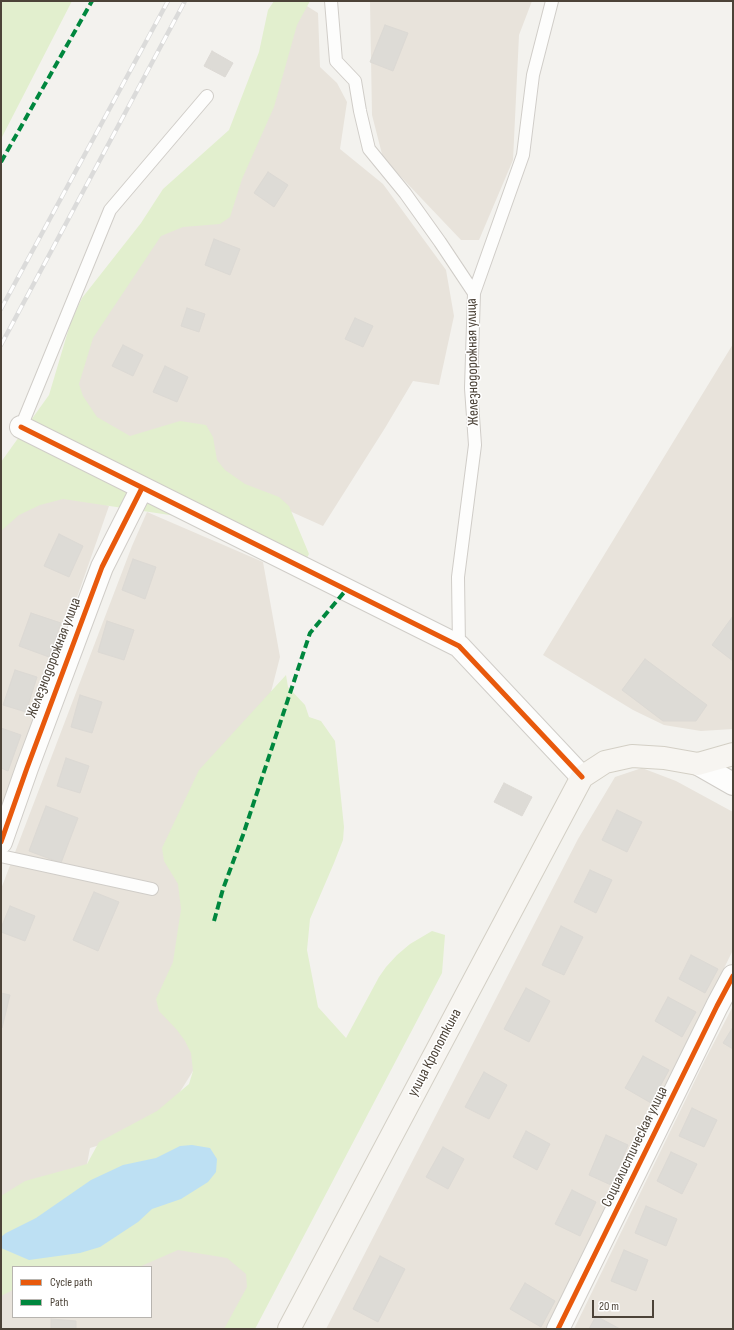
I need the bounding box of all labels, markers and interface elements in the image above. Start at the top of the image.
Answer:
street label: Железнодорожная улица [463,298,483,426]
street label: Железнодорожная улица [23,595,85,721]
street label: улица Кропоткина [404,1006,466,1100]
street label: Социалистическая улица [598,1084,672,1210]
legend [12,1266,152,1318]
text: Cycle path [50,1275,92,1290]
scale bar [594,1292,656,1318]
text: Path [50,1295,68,1310]
text: 20 m [599,1299,619,1314]

